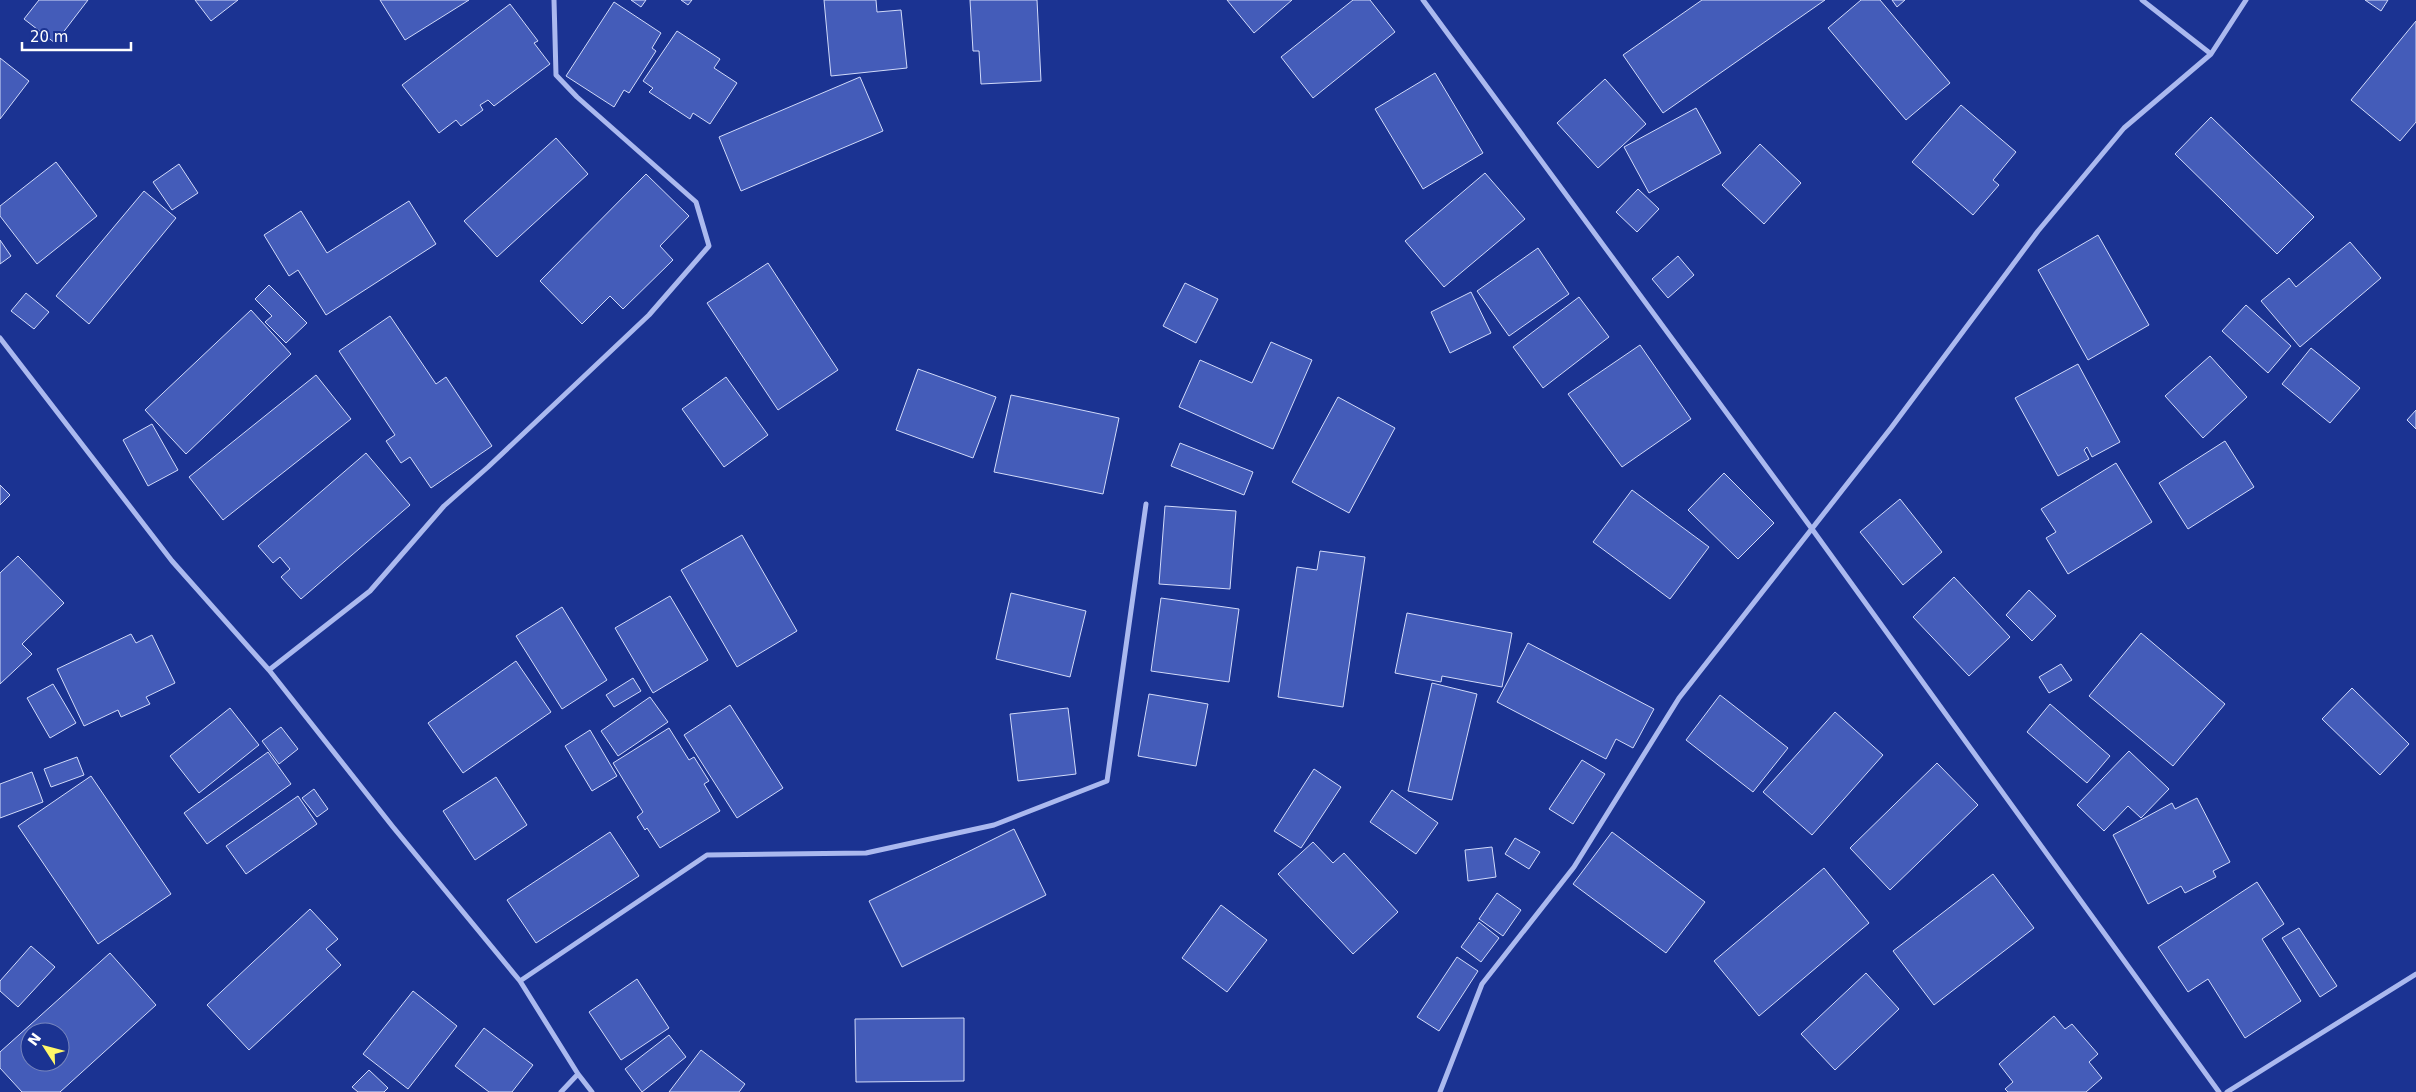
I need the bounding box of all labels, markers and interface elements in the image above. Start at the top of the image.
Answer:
scale bar [22,20,131,52]
text: 20 m [30,28,68,46]
north arrow [20,1022,70,1072]
text: N [25,1030,44,1049]

